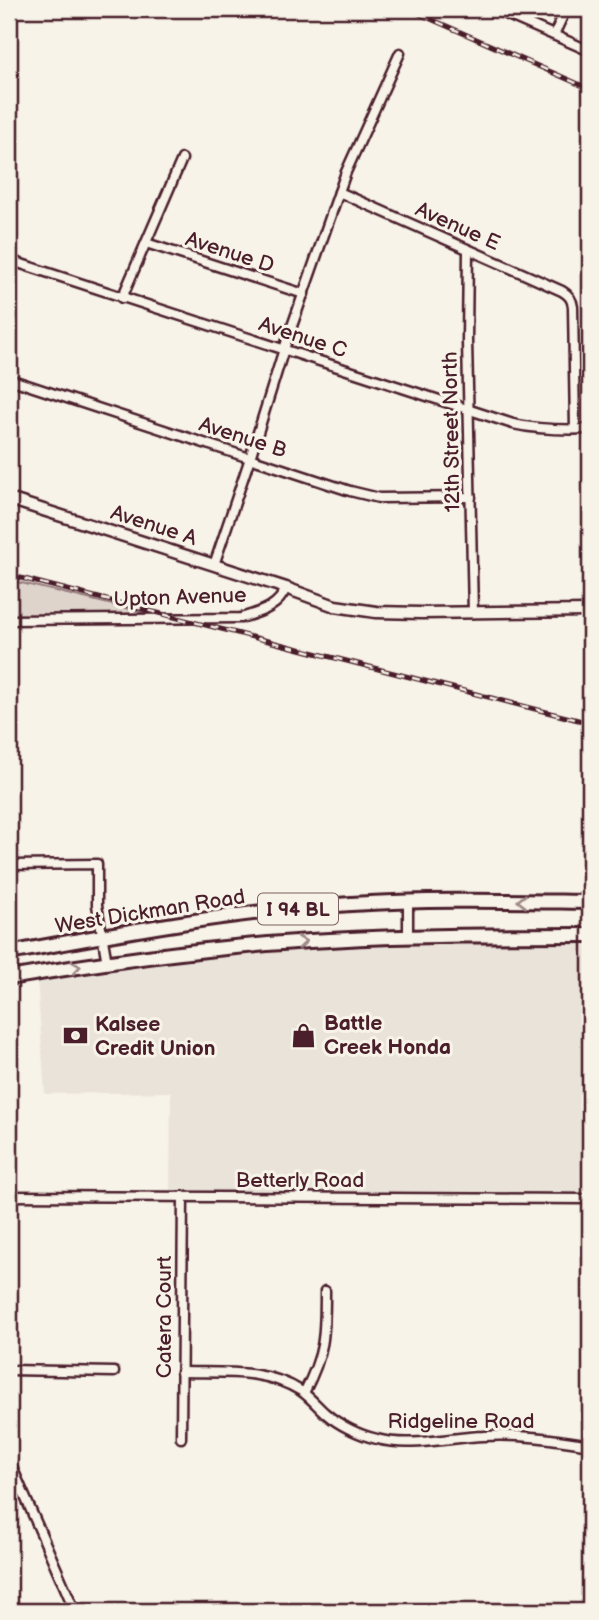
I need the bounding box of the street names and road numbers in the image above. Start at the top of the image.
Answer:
street label: Avenue E [412,197,504,256]
street label: Avenue D [182,226,277,278]
street label: Avenue C [256,312,350,363]
street label: 12th Street North [438,351,465,513]
street label: Avenue B [196,412,290,463]
street label: Avenue A [108,500,200,551]
street label: Upton Avenue [113,583,247,612]
street label: West Dickman Road [53,884,247,939]
road number: I 94 BL [258,894,338,925]
street label: Betterly Road [236,1168,364,1193]
street label: Catera Court [152,1255,177,1378]
street label: Ridgeline Road [388,1409,534,1434]

